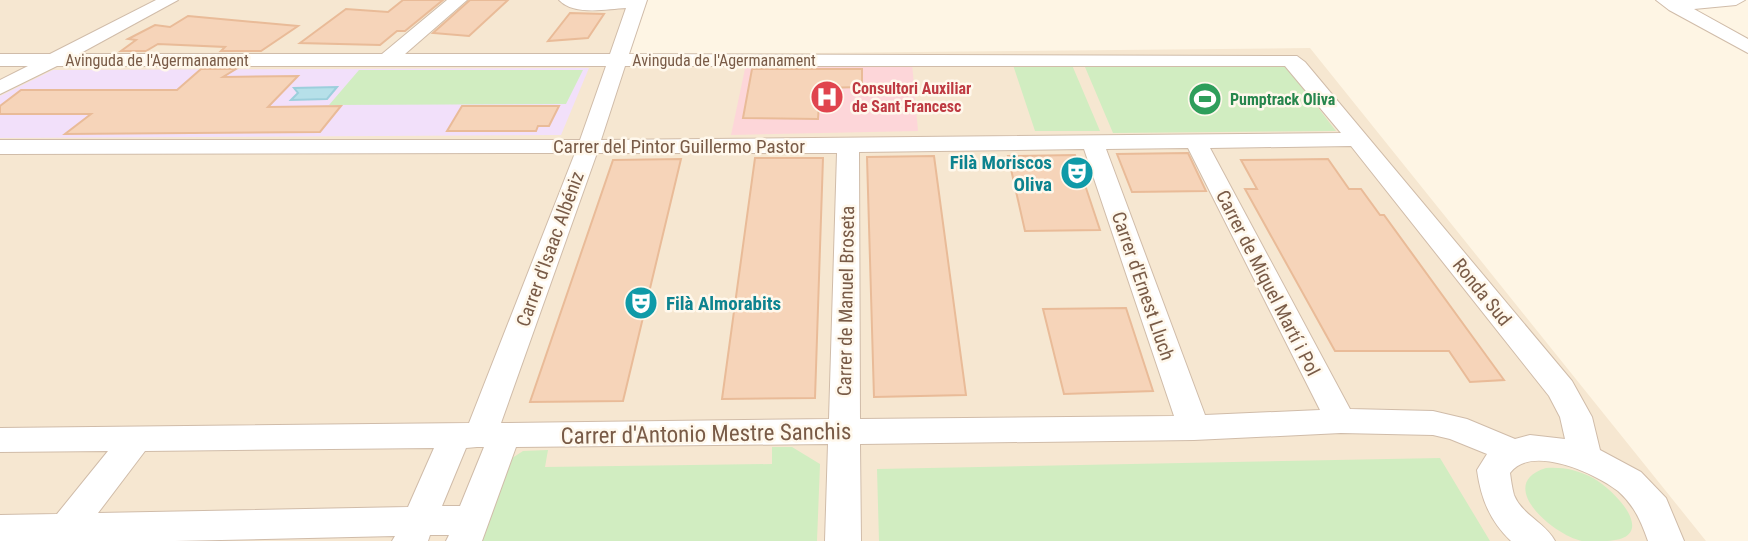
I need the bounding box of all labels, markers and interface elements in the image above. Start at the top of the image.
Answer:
street label: Avinguda de l'Agermanament [65,51,249,70]
street label: Avinguda de l'Agermanament [632,51,816,70]
hospital icon: Consultori Auxiliar de Sant Francesc [808,78,846,116]
place label: Consultori Auxiliar de Sant Francesc [852,79,971,116]
sports icon: Pumptrack Oliva [1186,80,1224,118]
place label: Pumptrack Oliva [1230,90,1336,109]
street label: Carrer del Pintor Guillermo Pastor [553,135,805,158]
place label: Filà Moriscos Oliva [950,151,1052,196]
theatre icon: Filà Moriscos Oliva [1058,154,1096,192]
street label: Carrer d'Isaac Albéniz [511,168,589,330]
street label: Carrer de Miquel Martí i Pol [1211,186,1325,380]
street label: Carrer de Manuel Broseta [833,206,859,396]
street label: Carrer d'Ernest Lluch [1107,209,1179,363]
street label: Ronda Sud [1448,254,1516,330]
theatre icon: Filà Almorabits [622,284,660,322]
place label: Filà Almorabits [666,292,781,315]
street label: Carrer d'Antonio Mestre Sanchis [560,418,852,450]

